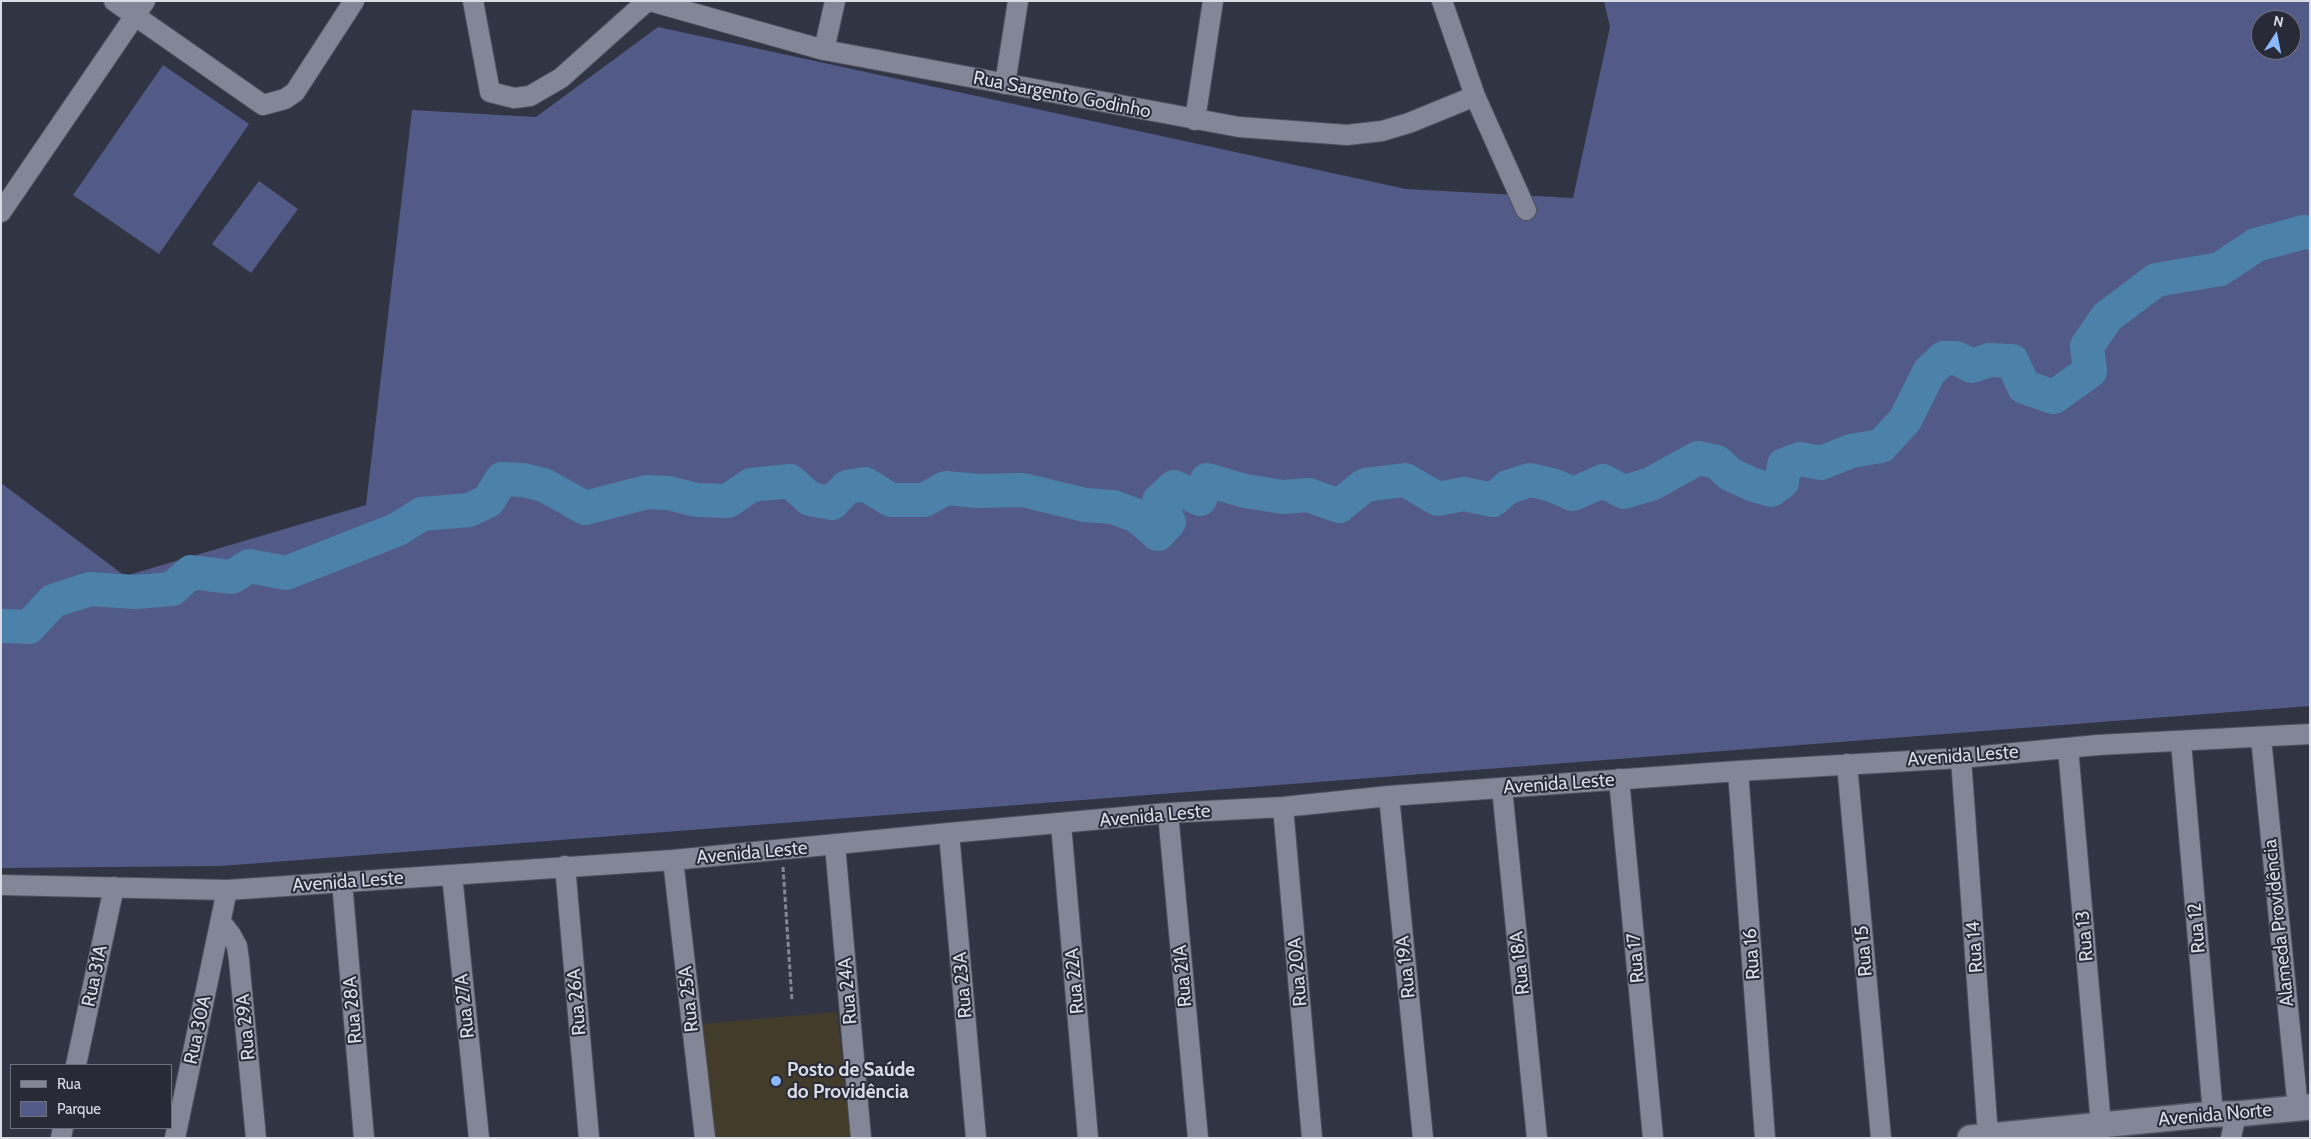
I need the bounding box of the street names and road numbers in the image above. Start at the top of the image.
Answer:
street label: Rua Sargento Godinho [971,67,1153,123]
street label: Avenida Leste [1907,741,2019,771]
street label: Avenida Leste [1503,769,1615,799]
street label: Avenida Leste [1098,800,1212,832]
street label: Avenida Leste [695,837,809,869]
street label: Alameda Providência [2259,838,2299,1008]
street label: Avenida Leste [292,867,404,897]
street label: Rua 12 [2183,902,2211,954]
street label: Rua 13 [2071,910,2099,962]
street label: Rua 14 [1962,920,1988,974]
street label: Rua 15 [1850,925,1878,977]
street label: Rua 16 [1739,927,1765,981]
street label: Rua 18A [1505,930,1535,996]
street label: Rua 17 [1622,932,1650,984]
street label: Rua 19A [1391,935,1421,999]
street label: Rua 20A [1284,936,1312,1008]
street label: Rua 31A [77,943,113,1009]
street label: Rua 21A [1169,944,1197,1008]
street label: Rua 22A [1061,947,1089,1015]
street label: Rua 23A [949,951,977,1019]
street label: Rua 24A [834,957,862,1025]
street label: Rua 25A [674,965,704,1033]
street label: Rua 26A [563,968,591,1036]
street label: Rua 27A [450,973,480,1039]
street label: Rua 28A [339,975,367,1045]
street label: Rua 29A [232,993,260,1061]
street label: Rua 30A [180,994,216,1066]
street label: Avenida Norte [2157,1099,2273,1131]

